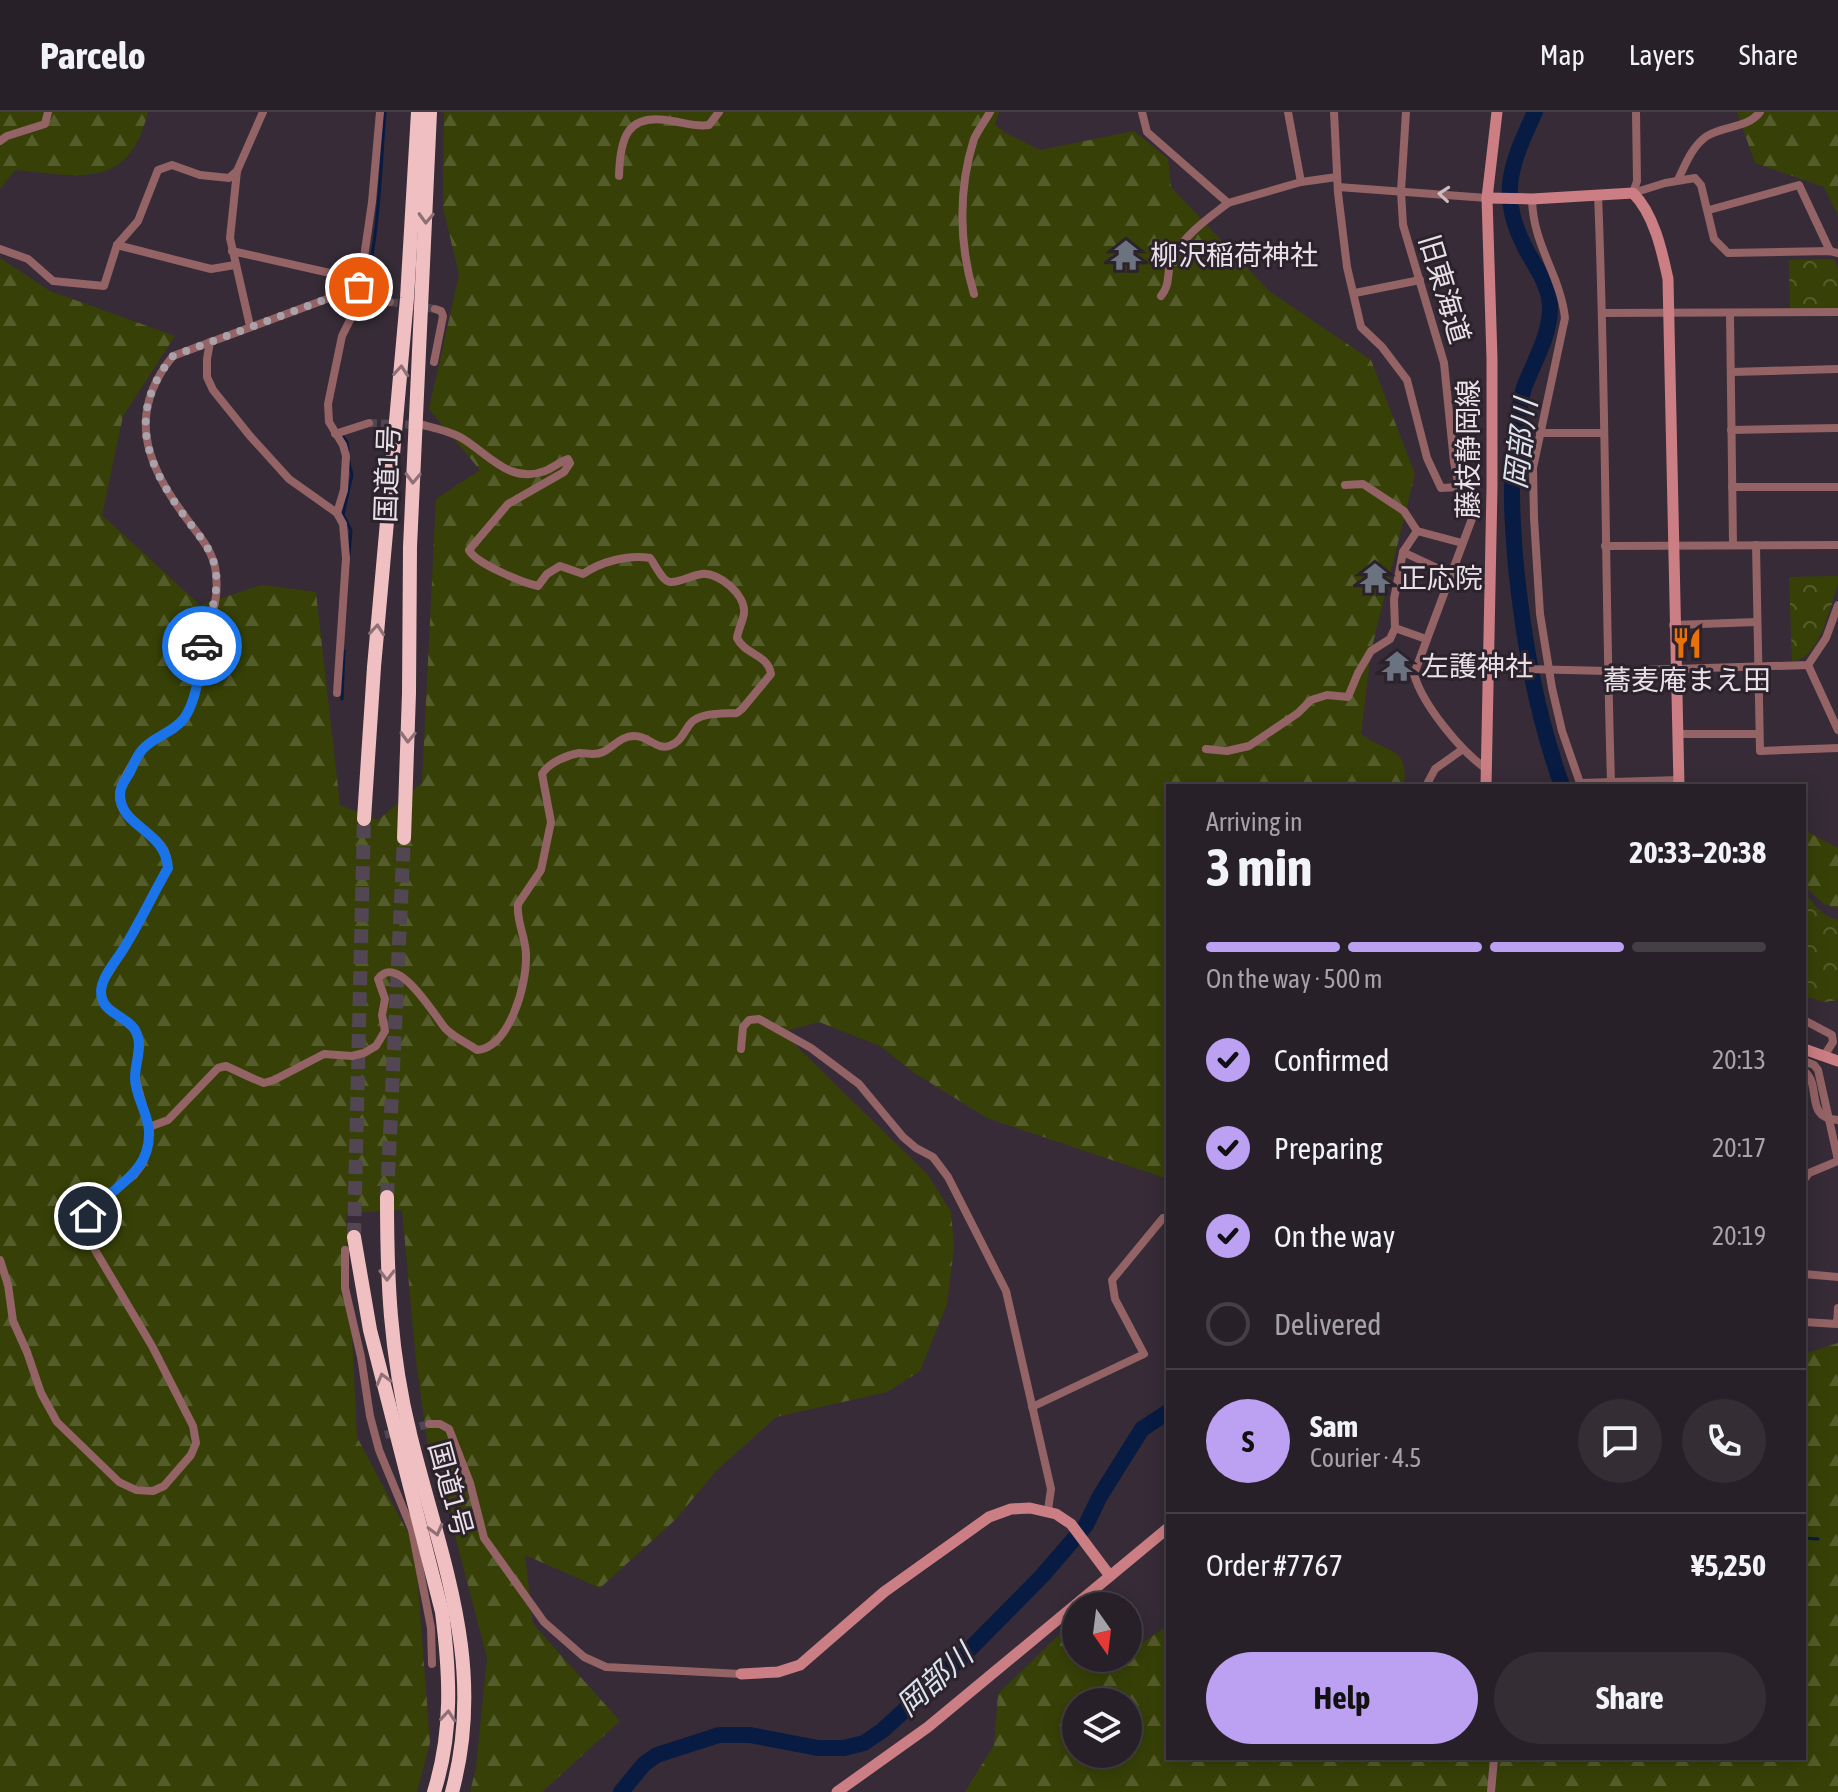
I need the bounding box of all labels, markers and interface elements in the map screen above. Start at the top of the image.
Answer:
text: Parcelo [40,34,146,77]
text: Map [1540,39,1585,71]
text: Layers [1629,39,1695,71]
text: Share [1739,39,1798,71]
one-way arrow [1437,186,1450,203]
one-way arrow [418,212,435,225]
street label: 旧東海道 [1413,231,1477,347]
temple icon: 柳沢稲荷神社 [1109,238,1143,272]
place label: 柳沢稲荷神社 [1150,239,1318,271]
pin [325,253,393,321]
icon: bag [337,265,381,309]
one-way arrow [392,364,409,377]
street label: 藤枝静岡線 [1452,379,1484,519]
water label: 岡部川 [1498,394,1543,491]
street label: 国道1号 [369,425,405,523]
one-way arrow [404,472,421,485]
temple icon: 正応院 [1358,561,1392,595]
place label: 正応院 [1399,562,1483,594]
courier [162,606,242,686]
one-way arrow [369,623,386,636]
icon: car [180,624,224,668]
restaurant icon: 蕎麦庵まえ田 [1670,626,1704,660]
temple icon: 左護神社 [1380,649,1414,683]
place label: 左護神社 [1421,650,1533,682]
place label: 蕎麦庵まえ田 [1603,664,1771,696]
one-way arrow [399,731,416,744]
text: Arriving in [1206,807,1303,837]
text: 20:33–20:38 [1629,835,1766,869]
text: 3 min [1206,837,1312,897]
text: On the way · 500 m [1206,964,1383,994]
icon: check [1206,1038,1250,1082]
text: Confirmed [1274,1043,1389,1077]
text: 20:13 [1712,1045,1766,1075]
icon: check [1206,1126,1250,1170]
text: Preparing [1274,1131,1383,1165]
text: 20:17 [1712,1133,1766,1163]
pin [54,1182,122,1250]
icon: home [66,1194,110,1238]
icon: check [1206,1214,1250,1258]
text: On the way [1274,1219,1395,1253]
text: 20:19 [1712,1221,1766,1251]
one-way arrow [378,1269,396,1282]
text: Delivered [1274,1307,1382,1341]
one-way arrow [375,1373,392,1387]
button: chat [1578,1399,1662,1483]
button: phone [1682,1399,1766,1483]
text: Sam [1310,1409,1358,1443]
text: S [1242,1424,1254,1458]
street label: 国道1号 [423,1438,479,1540]
text: Courier · 4.5 [1310,1443,1421,1473]
one-way arrow [426,1522,443,1536]
text: Order #7767 [1206,1548,1343,1582]
text: ¥5,250 [1691,1548,1766,1582]
north arrow [1062,1592,1142,1672]
map controls [1062,1592,1142,1768]
water label: 岡部川 [890,1635,981,1722]
button: Help [1206,1652,1478,1744]
button: Share [1494,1652,1766,1744]
button: layers [1062,1688,1142,1768]
one-way arrow [440,1709,457,1722]

